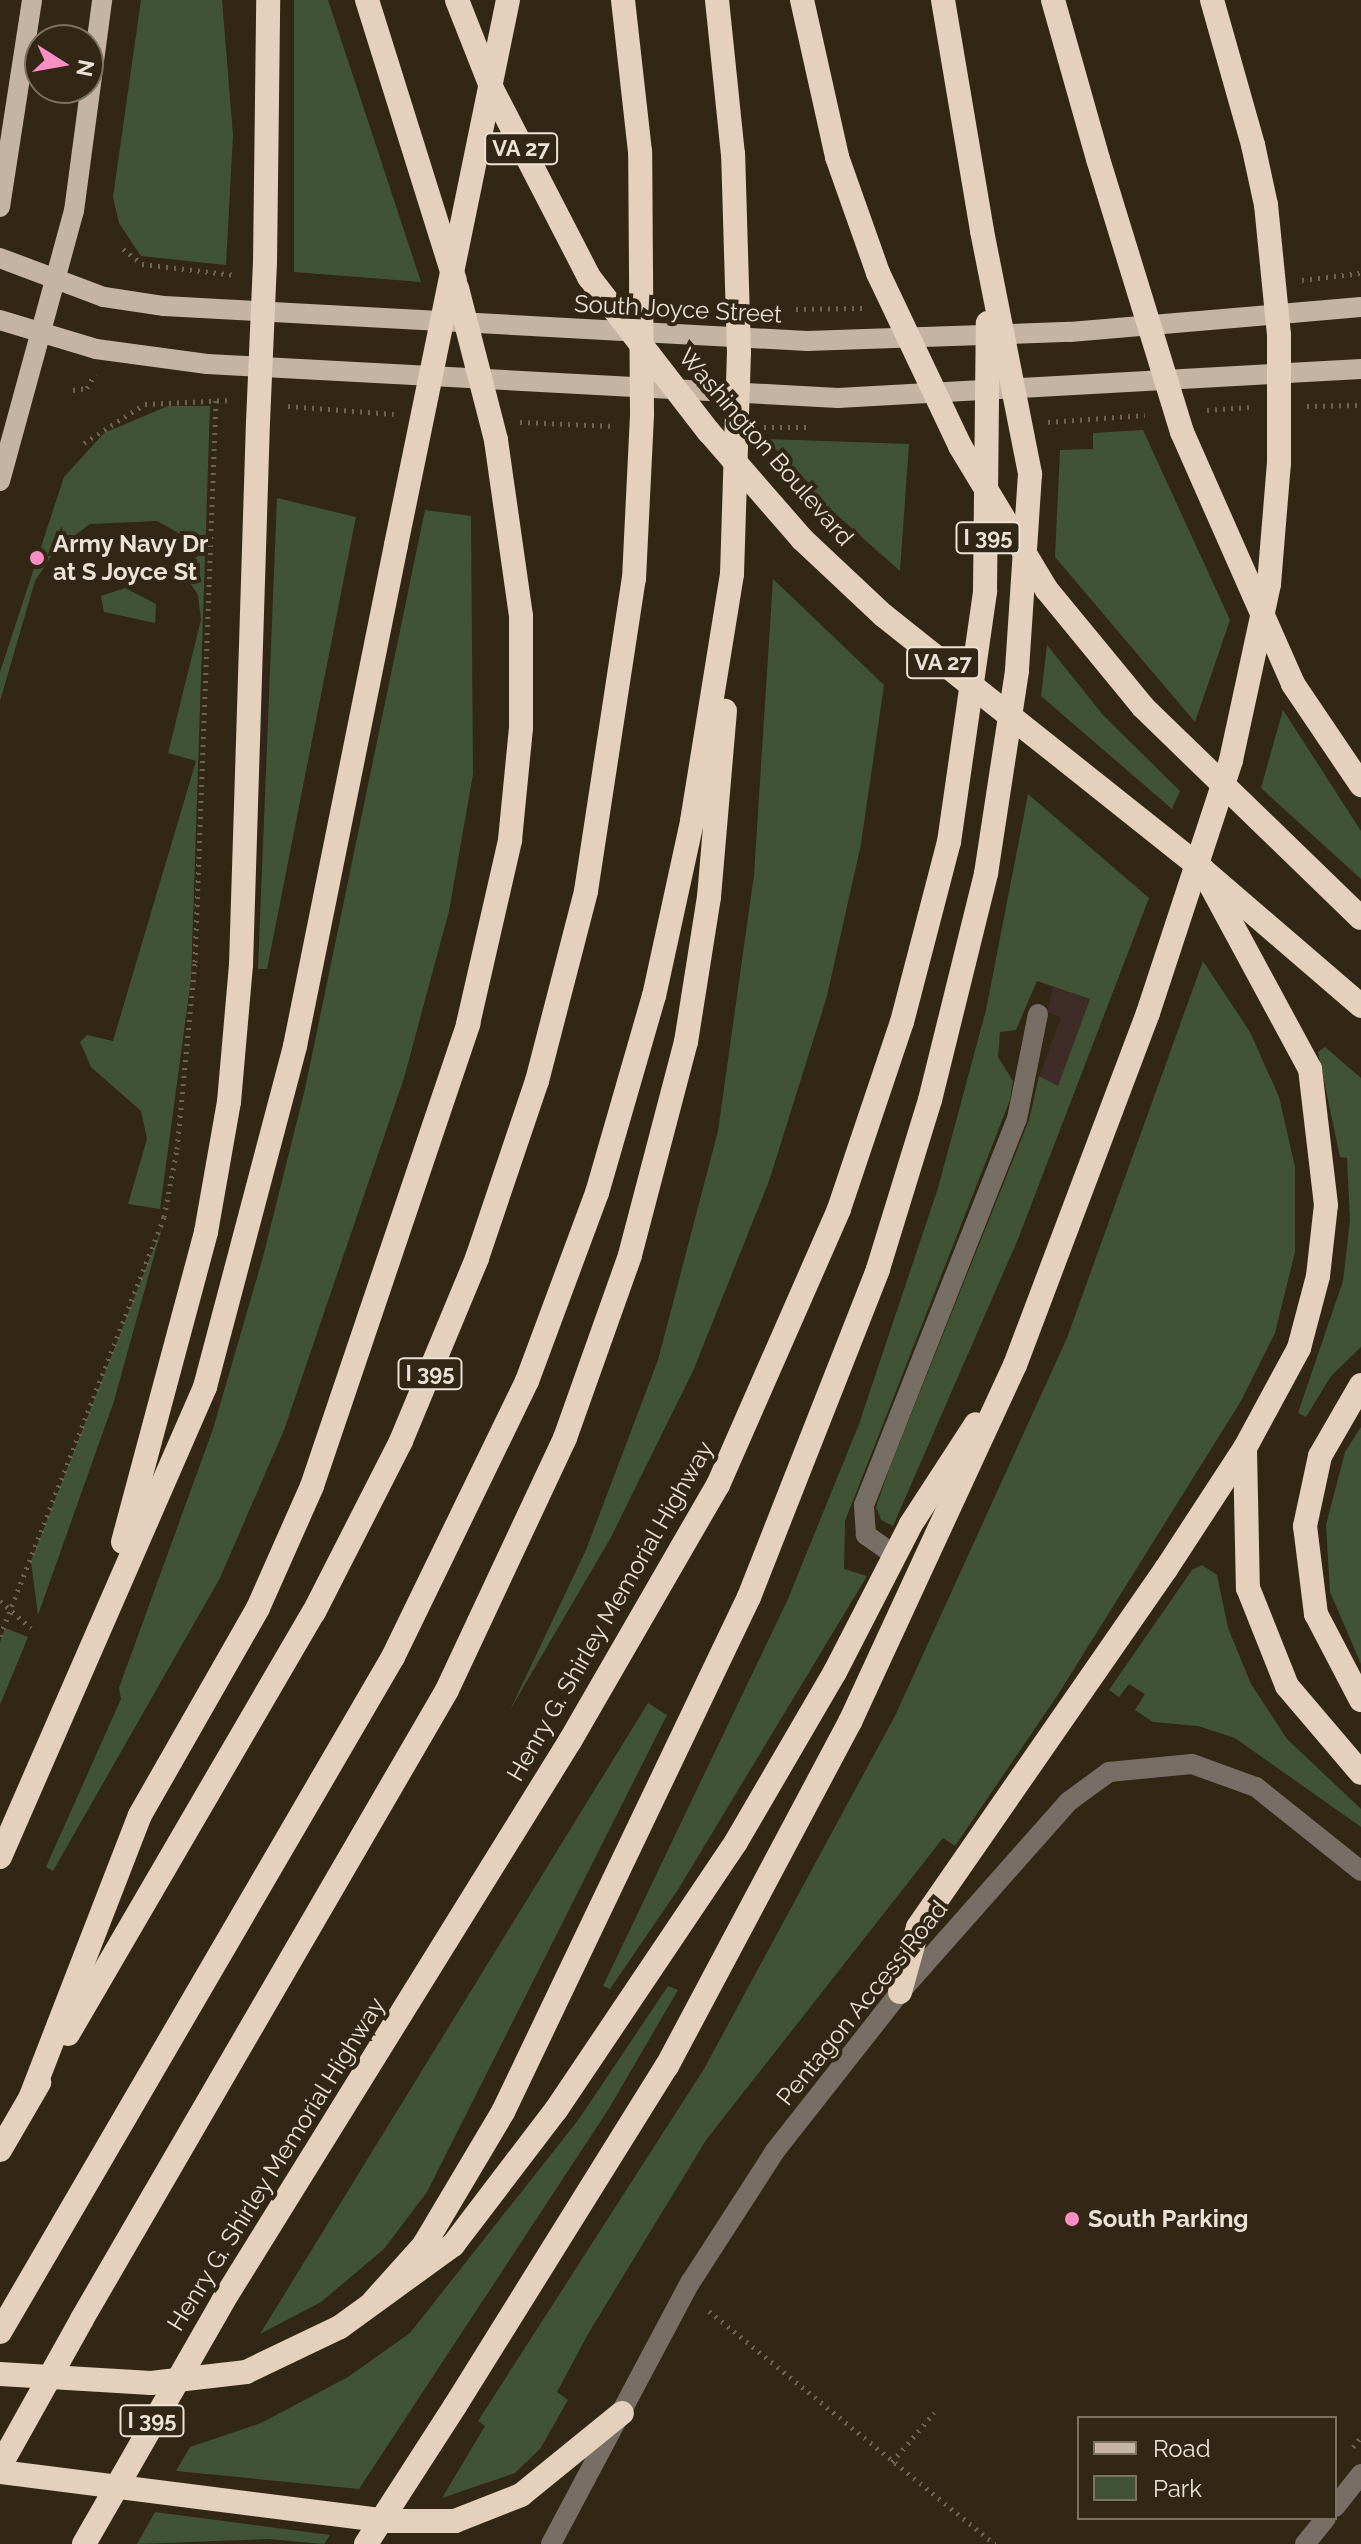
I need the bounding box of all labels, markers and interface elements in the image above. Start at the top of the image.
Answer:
north arrow [24,24,104,104]
text: N [71,57,100,79]
road number: VA 27 [483,131,559,167]
street label: South Joyce Street [573,289,783,329]
street label: Washington Boulevard [672,342,860,552]
road number: I 395 [954,520,1022,556]
place label: Army Navy Dr at S Joyce St [53,530,210,586]
marker: Army Navy Dr at S Joyce St [28,549,46,567]
road number: VA 27 [905,645,981,681]
road number: I 395 [396,1356,464,1392]
street label: Henry G. Shirley Memorial Highway [500,1435,720,1787]
street label: Pentagon Access Road [770,1894,954,2112]
street label: Henry G. Shirley Memorial Highway [161,1991,391,2337]
place label: South Parking [1088,2205,1249,2233]
marker: South Parking [1063,2210,1081,2228]
road number: I 395 [118,2403,186,2439]
legend [1077,2416,1337,2520]
text: Road [1153,2434,1211,2463]
text: Park [1153,2474,1202,2503]

